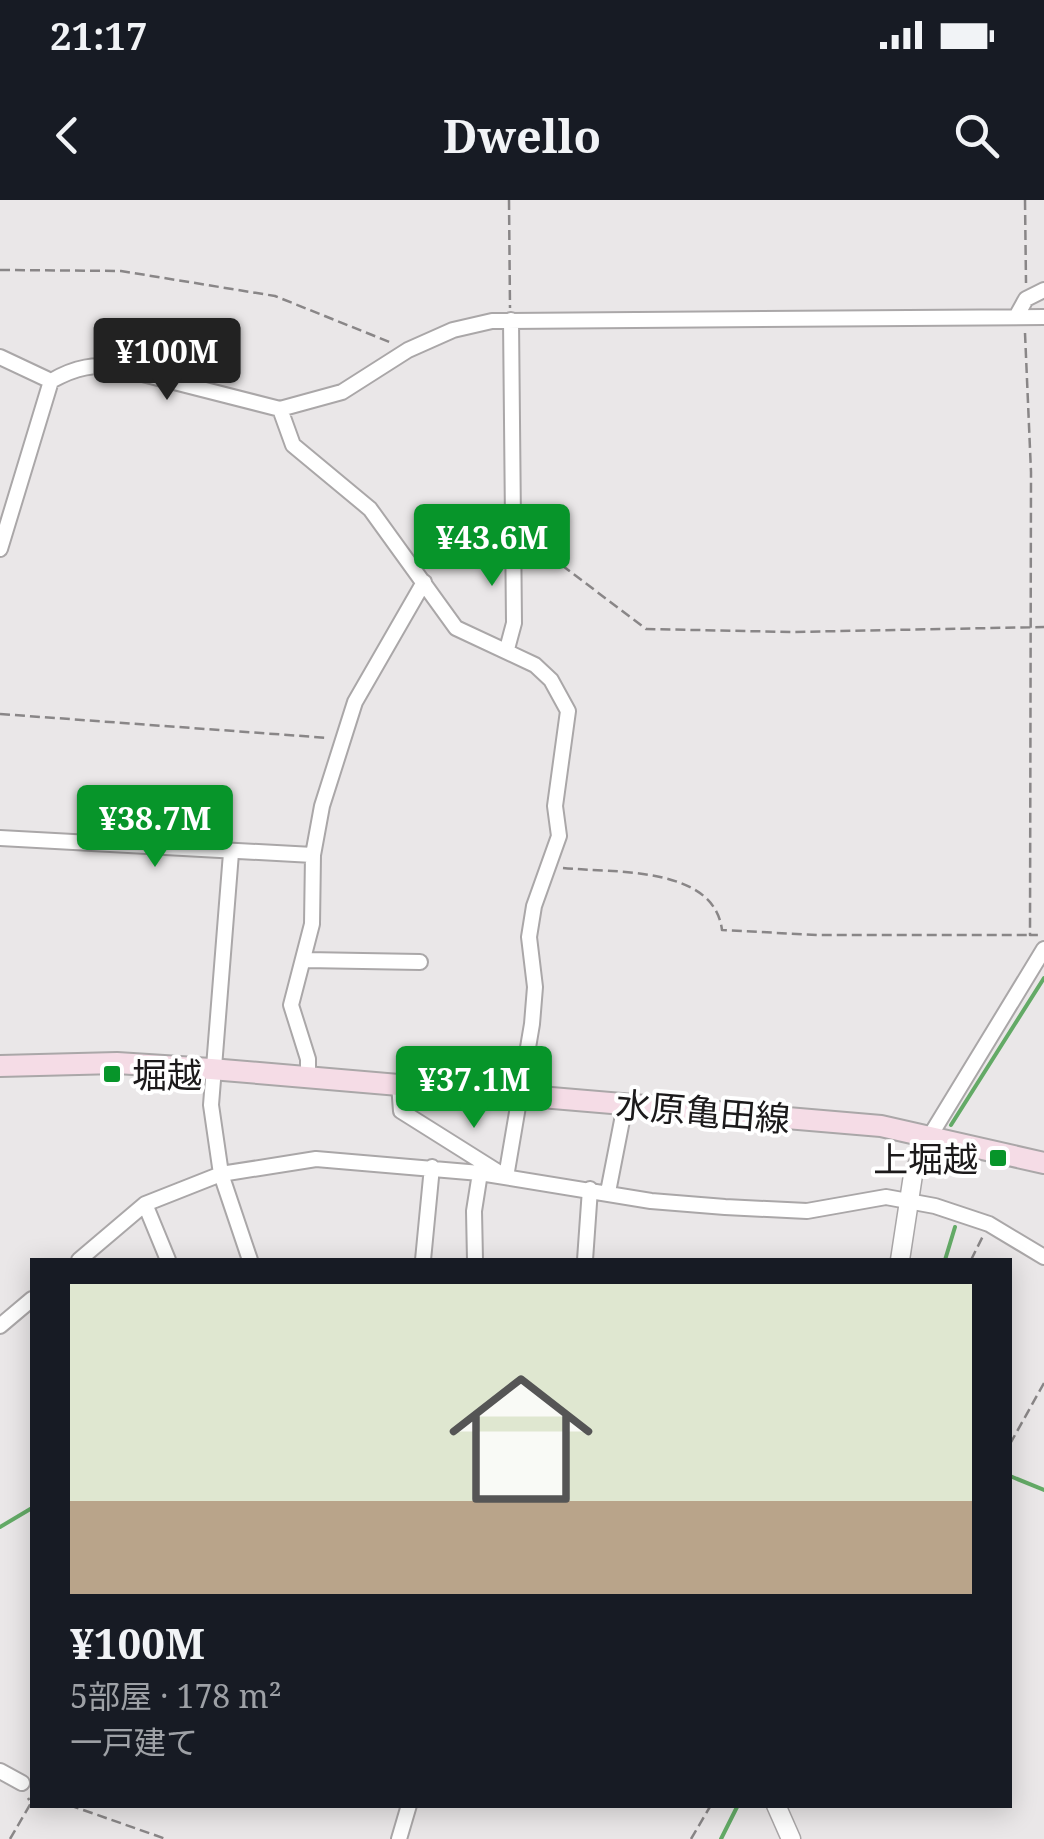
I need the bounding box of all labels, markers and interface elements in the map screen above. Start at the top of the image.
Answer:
text: 21:17 [50,9,147,61]
text: Dwello [443,105,601,166]
icon: back [40,108,95,163]
icon: search [949,108,1004,163]
pin: ¥100M [97,318,237,403]
text: ¥100M [116,329,218,372]
pin: ¥43.6M [411,504,573,589]
text: ¥43.6M [436,515,548,558]
pin: ¥38.7M [74,785,236,870]
text: ¥38.7M [99,796,211,839]
pin: ¥37.1M [393,1046,555,1131]
place label: 堀越 [132,1051,202,1098]
text: ¥37.1M [418,1057,530,1100]
marker: 堀越 [101,1063,123,1085]
street label: 水原亀田線 [614,1080,792,1142]
place label: 上堀越 [873,1135,978,1182]
marker: 上堀越 [987,1147,1009,1169]
icon: home [431,1349,611,1529]
text: ¥100M [70,1614,205,1671]
text: 5部屋 · 178 m² [70,1674,282,1717]
text: 一戸建て [70,1720,198,1763]

